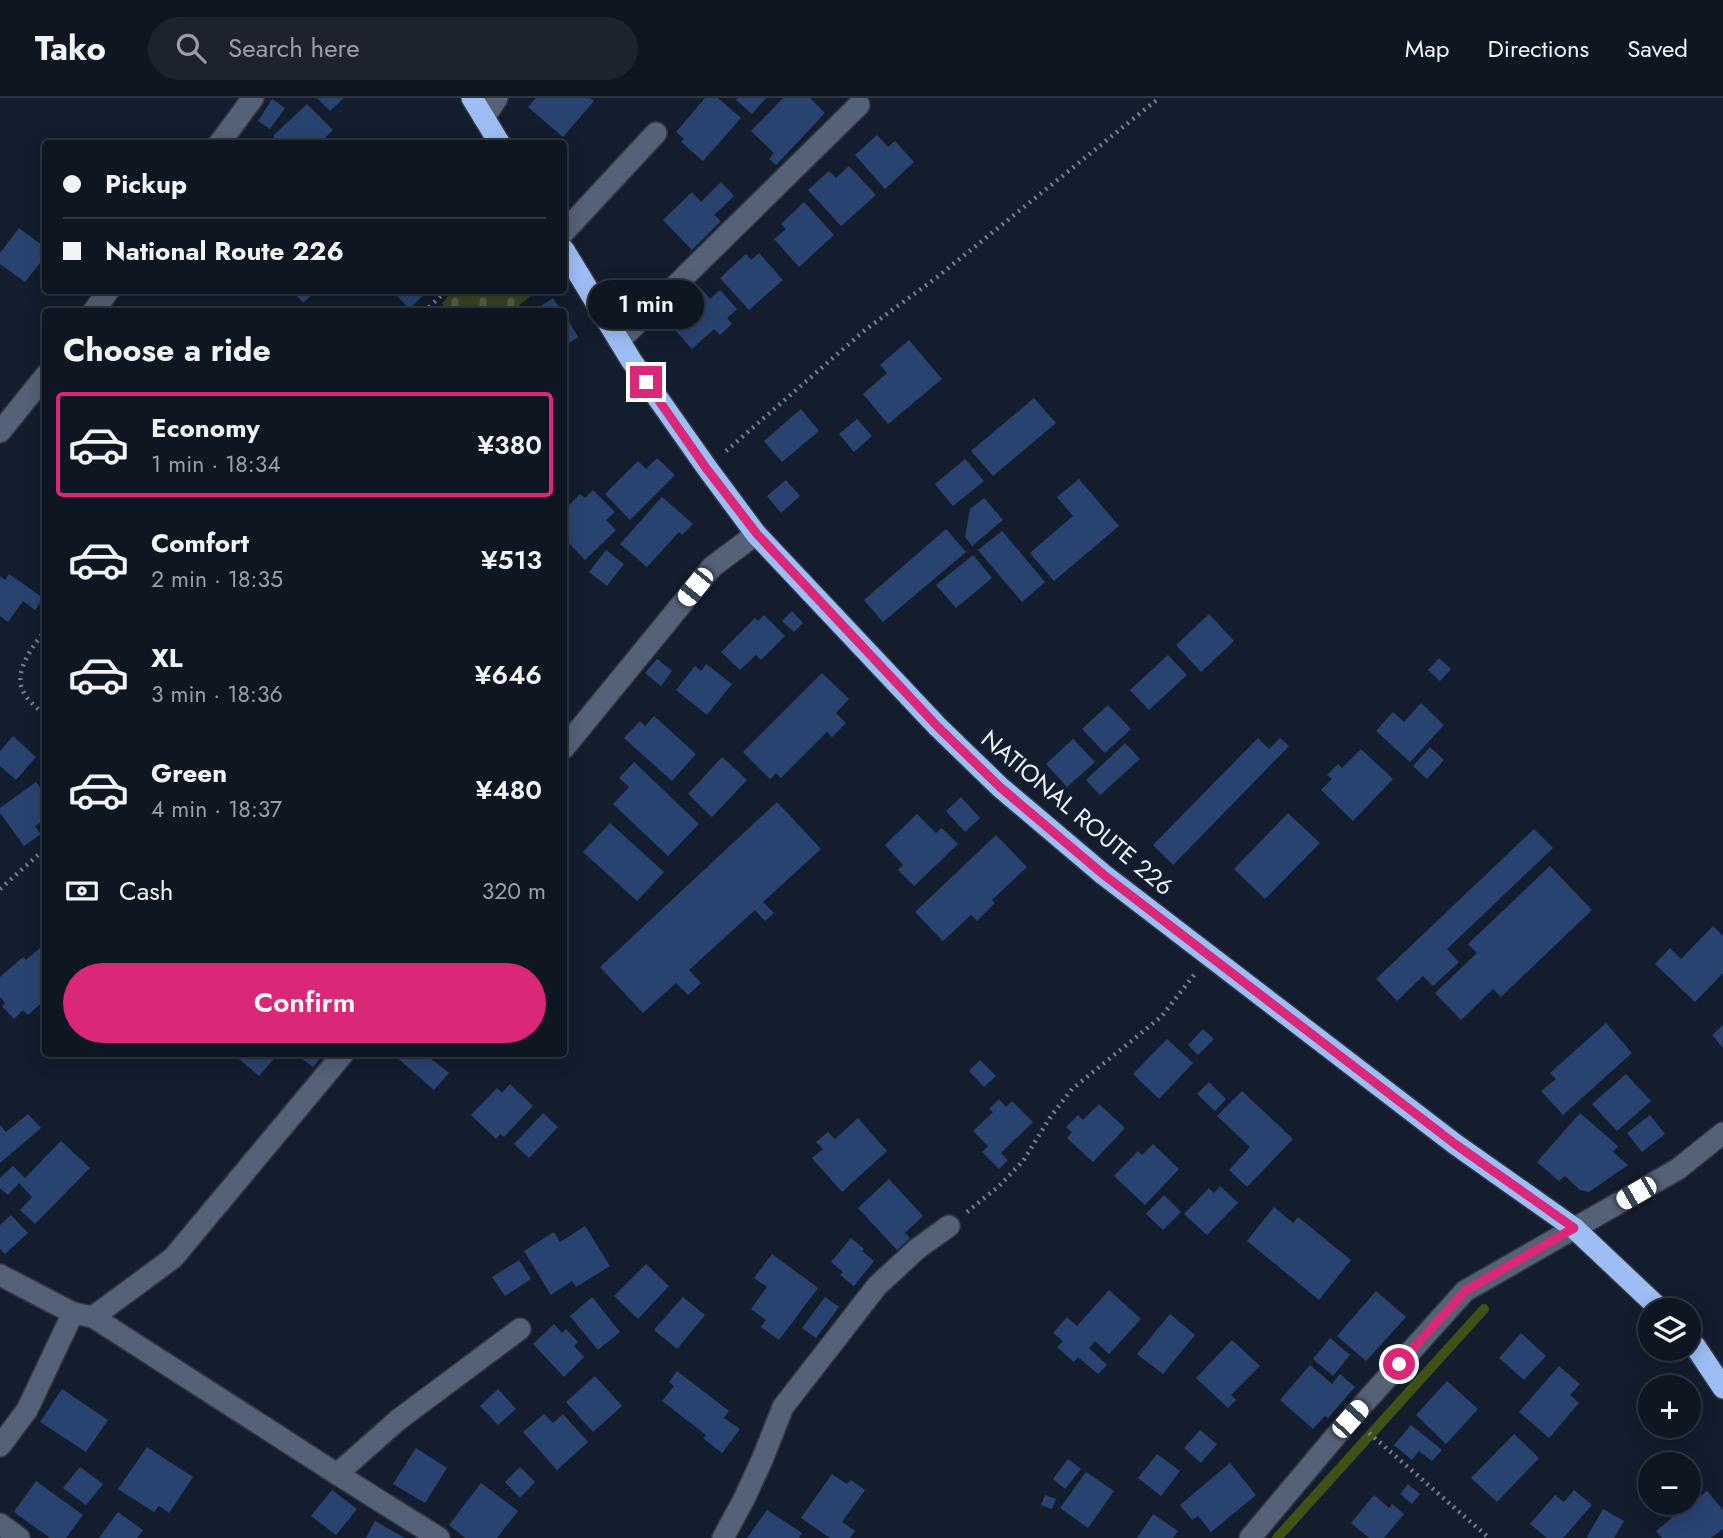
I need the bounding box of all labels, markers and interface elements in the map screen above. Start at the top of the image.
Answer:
search box [148,17,638,80]
text: Tako [35,25,106,72]
icon: search [172,29,210,67]
text: Search here [228,29,360,67]
text: Map [1405,31,1450,66]
text: Directions [1488,31,1589,66]
text: Saved [1627,31,1688,66]
text: Pickup [105,165,187,203]
text: National Route 226 [105,232,344,270]
callout: 1 min [588,280,704,330]
text: 1 min [618,287,674,321]
text: Choose a ride [63,327,271,373]
route end [630,366,662,398]
text: Economy [151,409,260,447]
icon: car [67,413,130,476]
text: ¥380 [477,426,542,464]
text: 1 min · 18:34 [151,447,281,481]
text: Comfort [151,524,249,562]
icon: car [67,528,130,591]
text: ¥513 [481,541,542,579]
text: 2 min · 18:35 [151,562,283,596]
car [674,564,717,610]
text: XL [151,639,183,677]
icon: car [67,643,130,706]
text: ¥646 [475,656,542,694]
text: 3 min · 18:36 [151,677,283,711]
street label: NATIONAL ROUTE 226 [974,722,1181,904]
text: Green [151,754,227,792]
icon: car [67,758,130,821]
text: ¥480 [476,771,542,809]
text: 4 min · 18:37 [151,792,282,826]
icon: cash [63,872,101,910]
text: Cash [119,872,173,910]
text: 320 m [482,874,546,908]
button: Confirm [63,963,546,1043]
car [1613,1173,1660,1213]
map controls [1638,1298,1701,1515]
button: layers [1638,1298,1701,1361]
route start [1383,1348,1415,1380]
button: + [1638,1375,1701,1438]
car [1329,1396,1372,1442]
button: − [1638,1452,1701,1515]

